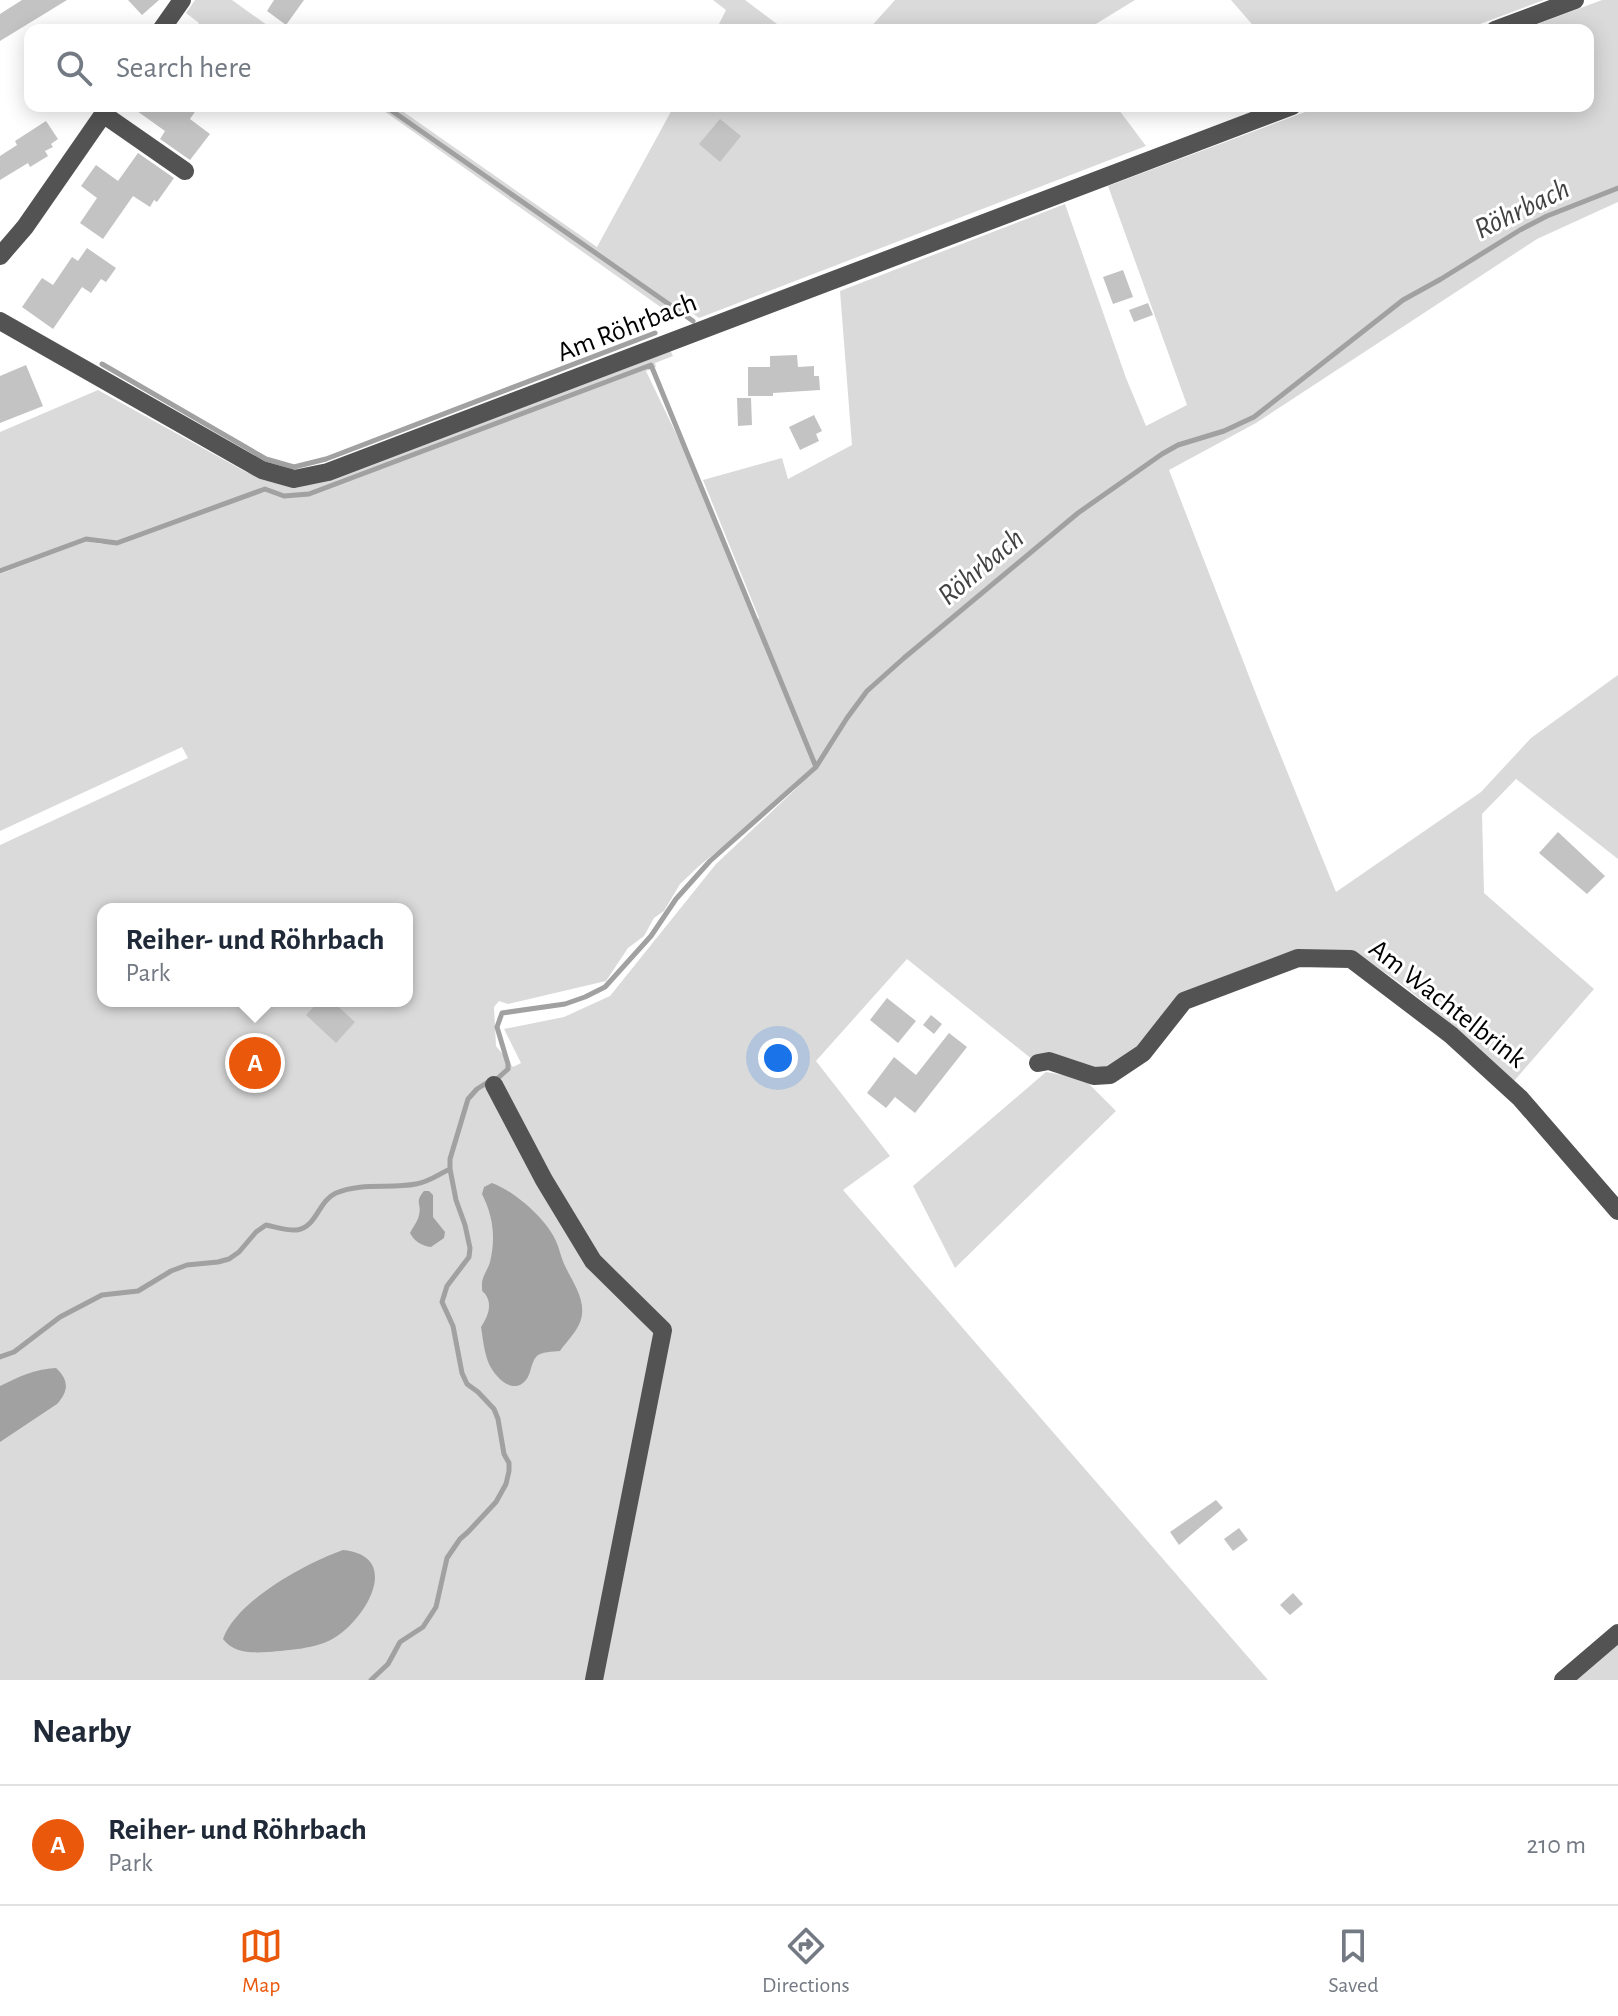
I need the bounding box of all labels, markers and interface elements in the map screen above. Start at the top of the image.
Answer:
search box [24,24,1594,112]
icon: search [52,46,96,90]
text: Search here [116,53,252,83]
water label: Röhrbach [1470,173,1574,245]
street label: Am Röhrbach [553,289,701,367]
water label: Röhrbach [932,523,1030,611]
popup [97,903,413,1007]
text: Reiher- und Röhrbach [126,925,384,955]
street label: Am Wachtelbrink [1363,934,1531,1074]
text: Park [126,960,170,986]
pin: A [229,1033,281,1093]
your location [758,1038,798,1078]
text: Nearby [32,1715,131,1749]
text: Reiher- und Röhrbach [108,1815,367,1845]
text: A [50,1832,66,1858]
text: 210 m [1526,1832,1586,1858]
text: Park [108,1850,153,1876]
tab: Map [239,1924,283,1998]
tab: Directions [762,1924,850,1998]
tab: Saved [1328,1924,1379,1998]

